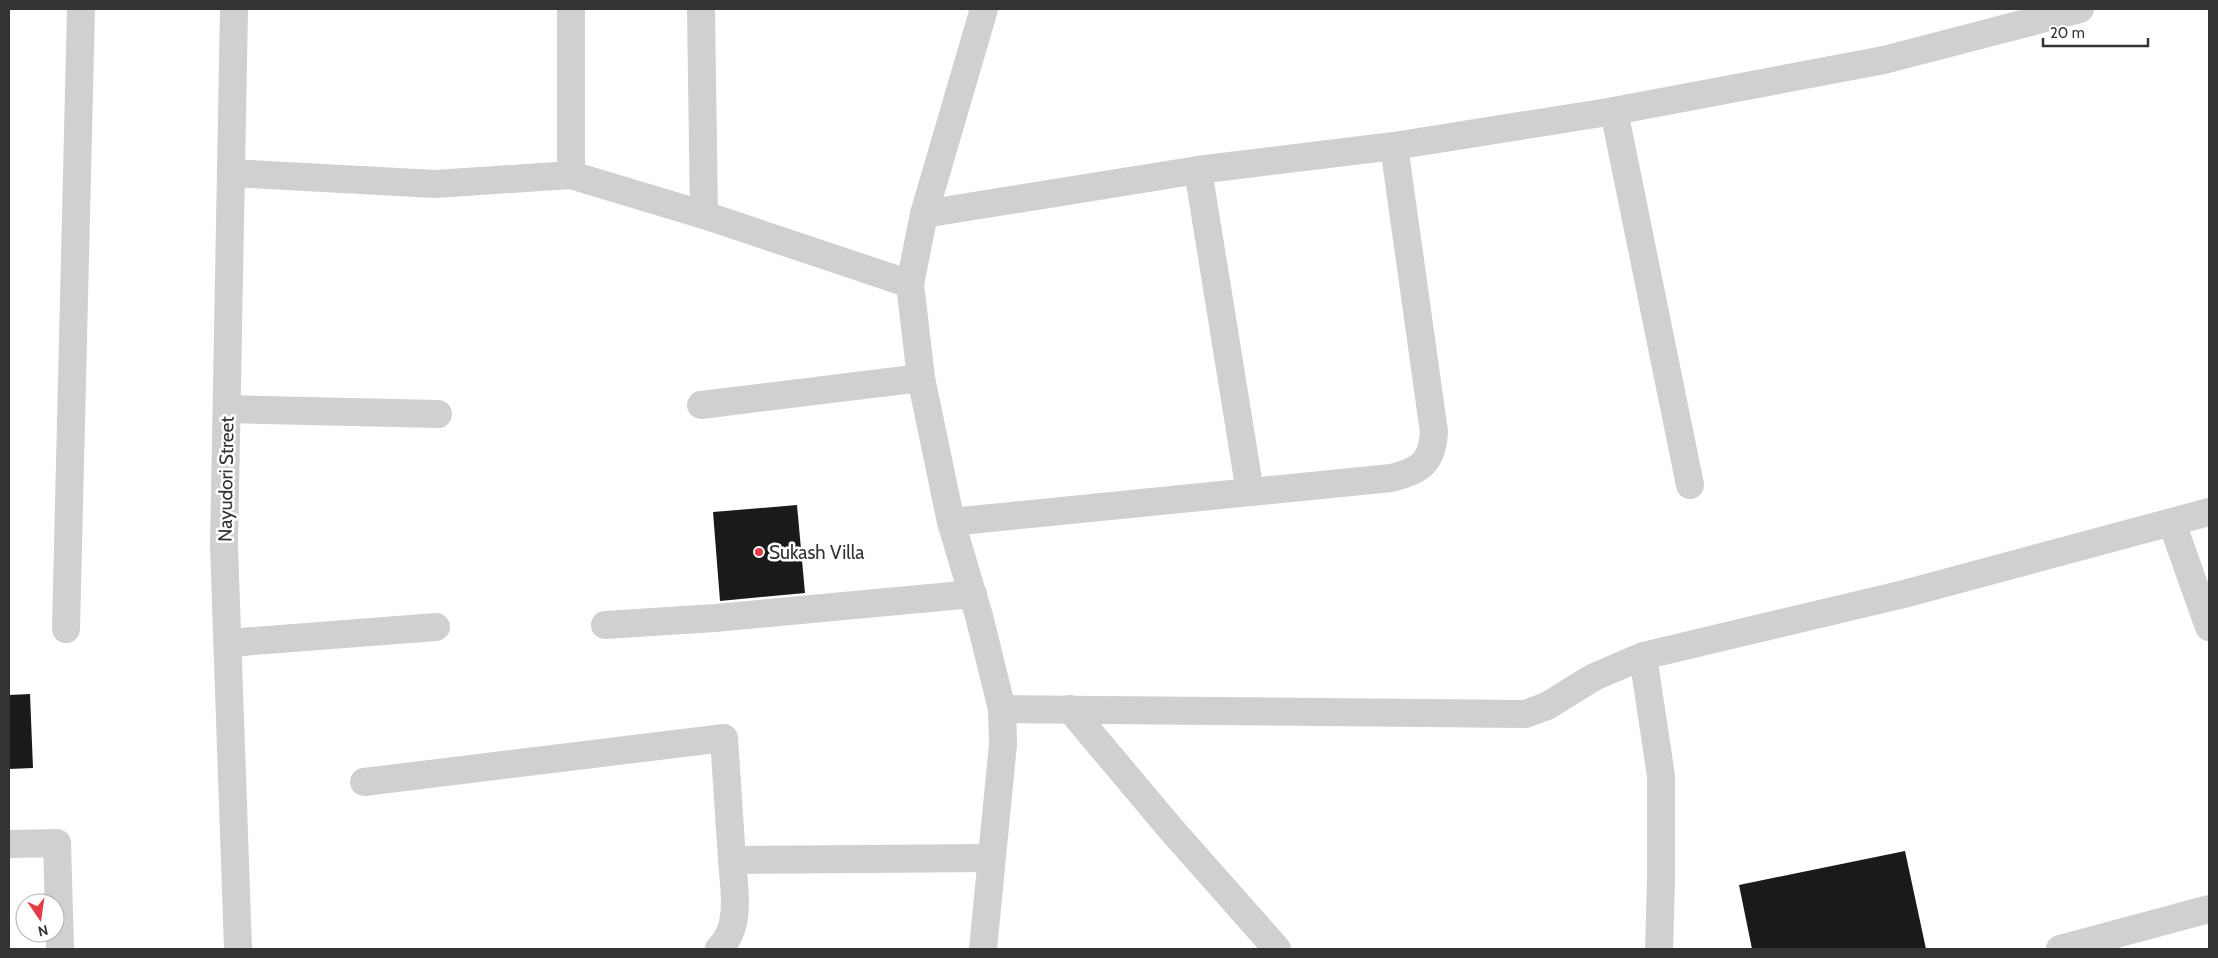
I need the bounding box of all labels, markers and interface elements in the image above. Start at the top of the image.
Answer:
scale bar [2043,15,2148,47]
text: 20 m [2050,24,2085,42]
street label: Nayudori Street [213,415,239,542]
place label: Sukash Villa [769,541,864,564]
marker: Sukash Villa [753,546,765,558]
north arrow [15,893,65,943]
text: N [36,921,50,941]

